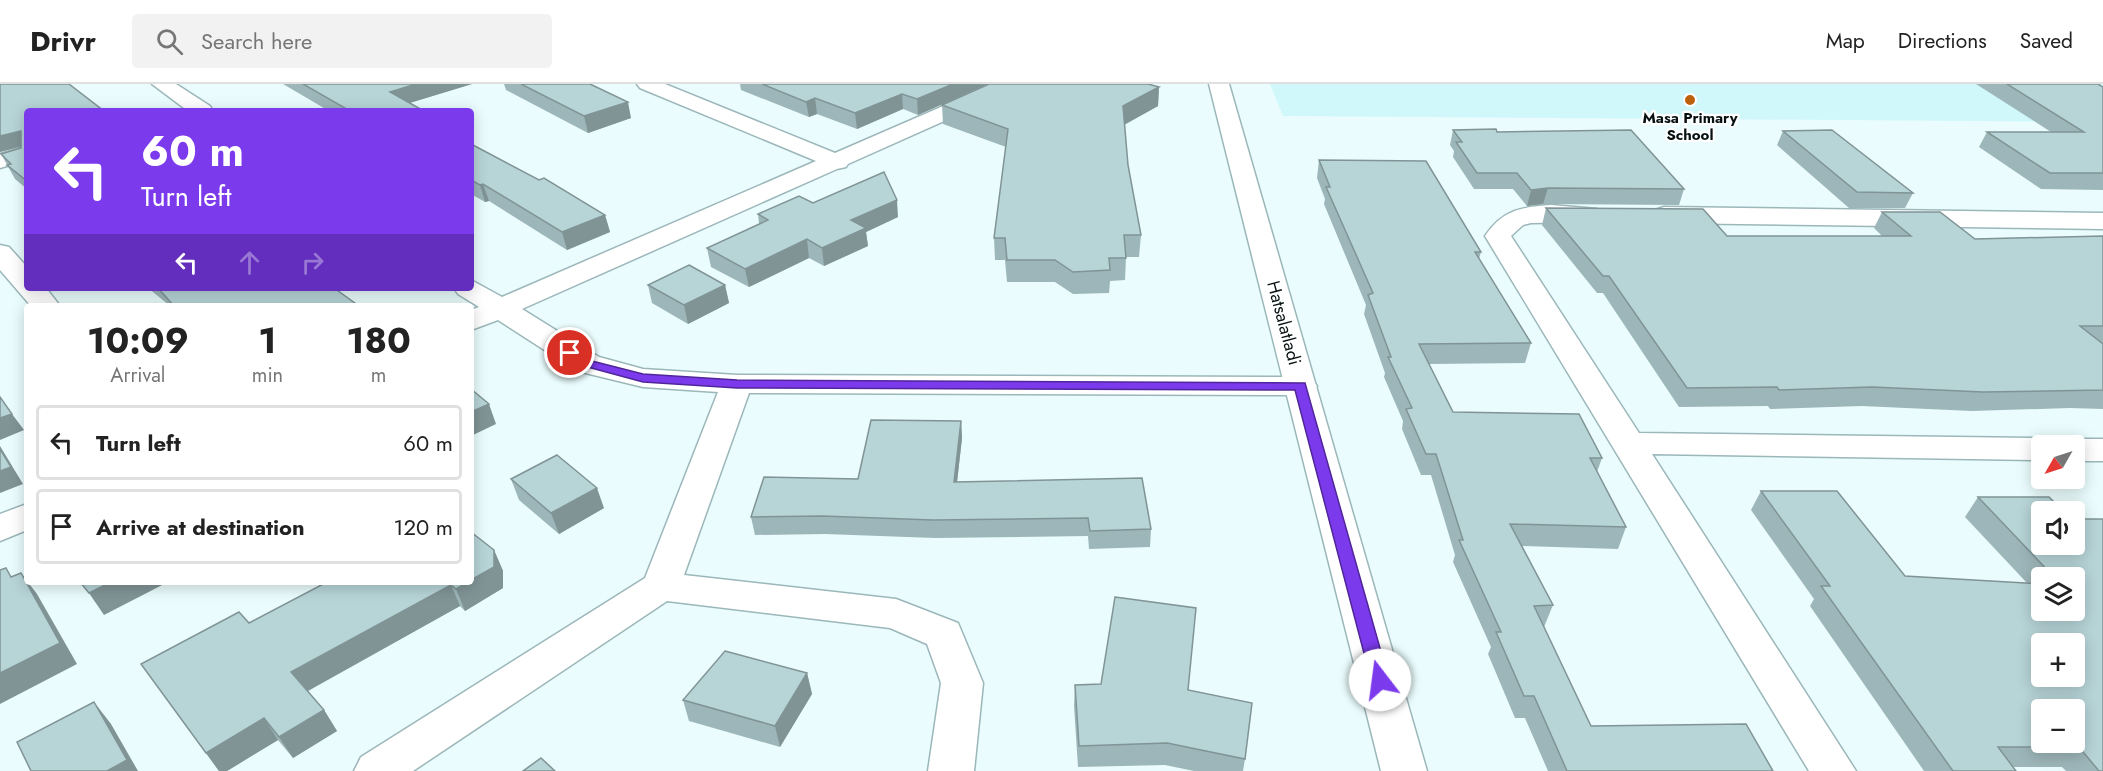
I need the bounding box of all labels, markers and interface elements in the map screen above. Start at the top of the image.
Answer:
search box [132,14,552,68]
text: Drivr [30,21,96,62]
icon: search [153,25,186,58]
text: Search here [201,25,312,57]
text: Map [1826,26,1865,56]
text: Directions [1898,26,1987,56]
text: Saved [2020,26,2073,56]
marker: Masa Primary School [1683,93,1697,107]
place label: Masa Primary School [1642,107,1738,146]
text: 60 m [141,121,244,182]
icon: left [42,132,120,210]
text: Turn left [141,177,231,216]
icon: left [170,246,203,279]
icon: ahead [233,246,266,279]
icon: right [296,246,329,279]
street label: Hatsalatladi [1260,278,1308,368]
text: 10:09 [87,314,189,366]
text: 1 [258,314,277,366]
text: 180 [346,314,411,366]
pin [544,327,595,378]
icon: arrive [553,336,586,369]
text: Arrival [110,361,165,390]
text: min [252,361,283,390]
text: m [371,361,386,390]
icon: left [45,426,78,459]
text: Turn left [96,427,181,459]
text: 60 m [403,427,453,459]
north arrow [2031,435,2085,489]
map controls [2031,435,2085,753]
button: sound [2031,501,2085,555]
icon: arrive [45,510,78,543]
text: Arrive at destination [96,511,305,543]
text: 120 m [394,511,453,543]
button: layers [2031,567,2085,621]
button: + [2031,633,2085,687]
position arrow [1348,648,1412,712]
button: − [2031,699,2085,753]

